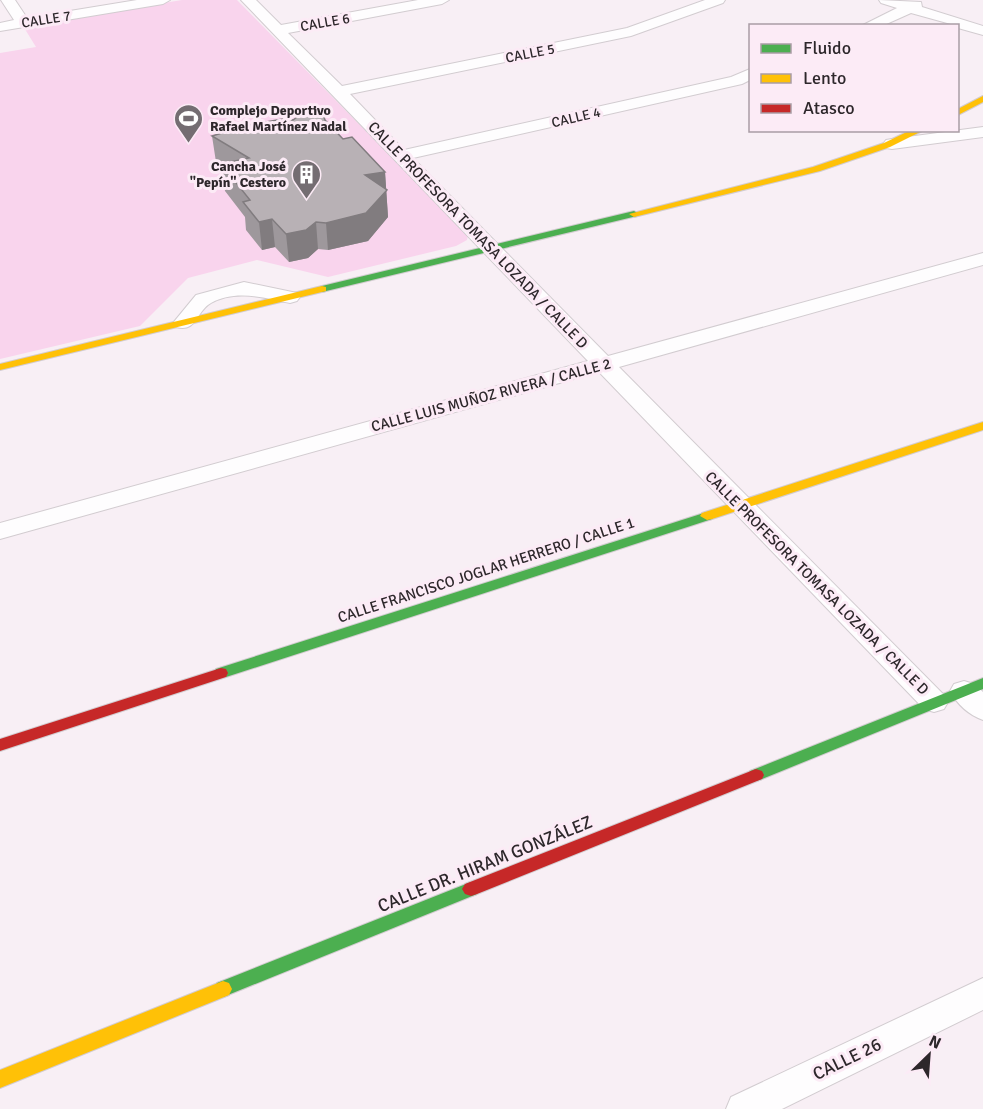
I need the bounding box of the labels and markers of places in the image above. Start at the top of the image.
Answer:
sports icon: Complejo Deportivo Rafael Martínez Nadal [173,102,205,144]
place label: Complejo Deportivo Rafael Martínez Nadal [210,102,347,135]
place label: Cancha José "Pepín" Cestero [190,158,286,191]
building icon: Cancha José "Pepín" Cestero [291,158,323,200]

